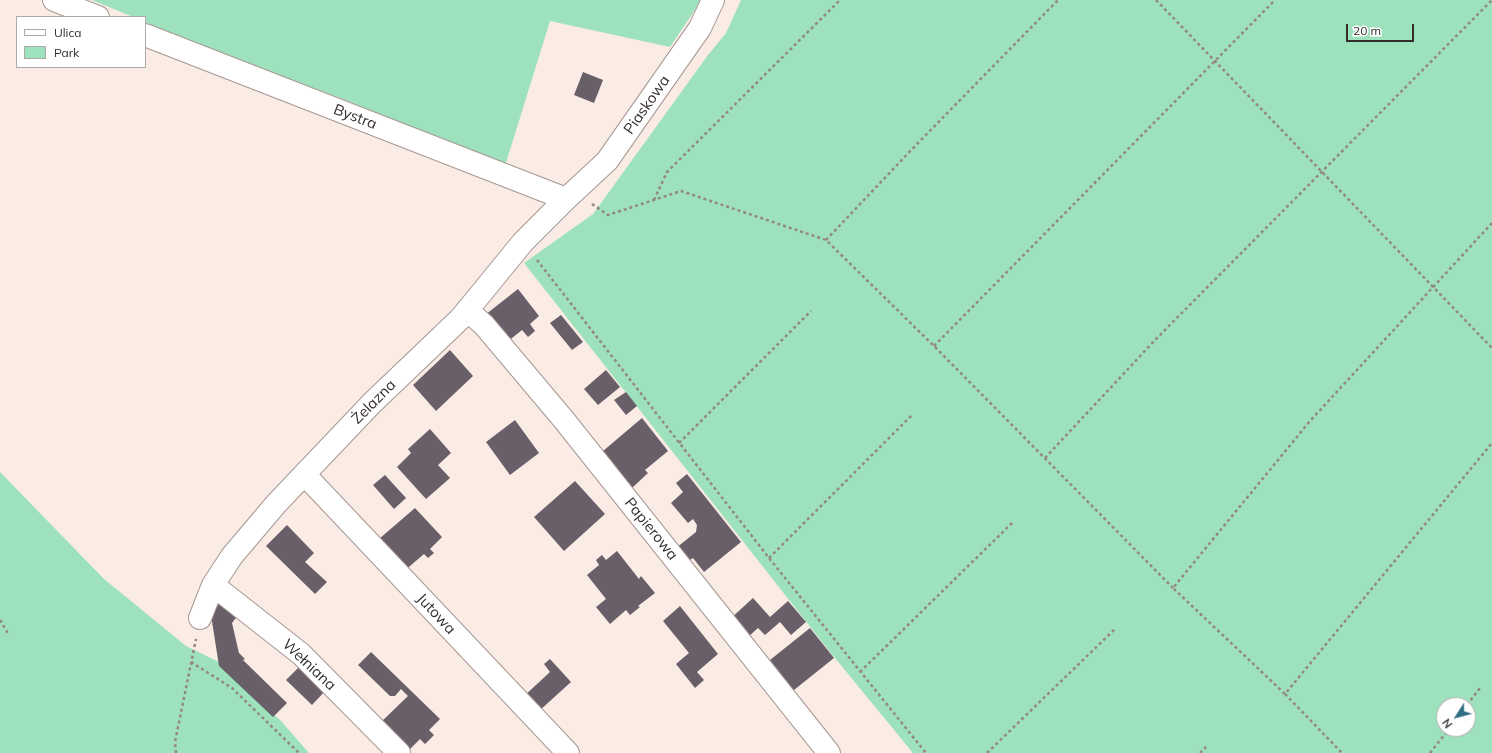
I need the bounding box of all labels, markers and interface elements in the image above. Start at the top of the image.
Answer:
legend [16,16,146,68]
scale bar [1348,16,1416,42]
text: 20 m [1353,23,1381,38]
text: Ulica [54,25,82,40]
text: Park [54,45,79,60]
street label: Piaskowa [620,72,674,138]
street label: Bystra [331,101,379,133]
street label: Żelazna [348,376,400,428]
street label: Papierowa [620,494,682,564]
street label: Jutowa [413,590,459,638]
street label: Wełniana [278,636,340,694]
north arrow [1436,697,1476,737]
text: N [1439,716,1455,731]

